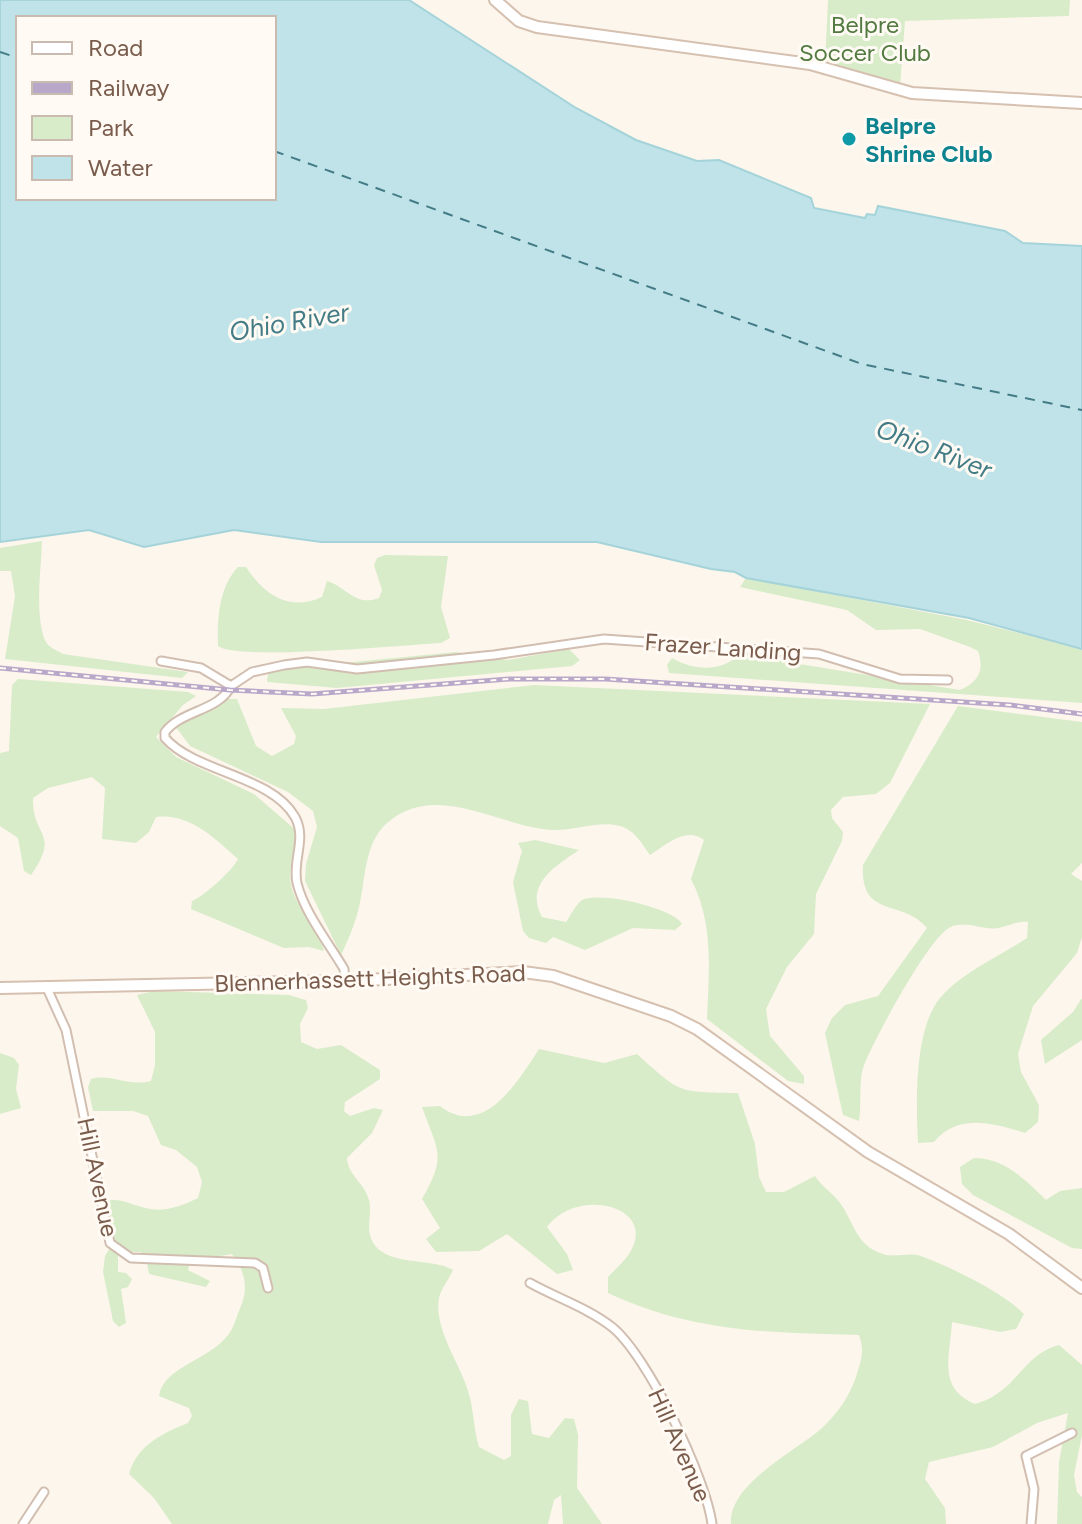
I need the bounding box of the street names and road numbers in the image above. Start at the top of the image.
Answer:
street label: Frazer Landing [644,627,802,667]
street label: Blennerhassett Heights Road [214,958,526,998]
street label: Hill Avenue [71,1115,125,1239]
street label: Hill Avenue [642,1384,718,1506]

